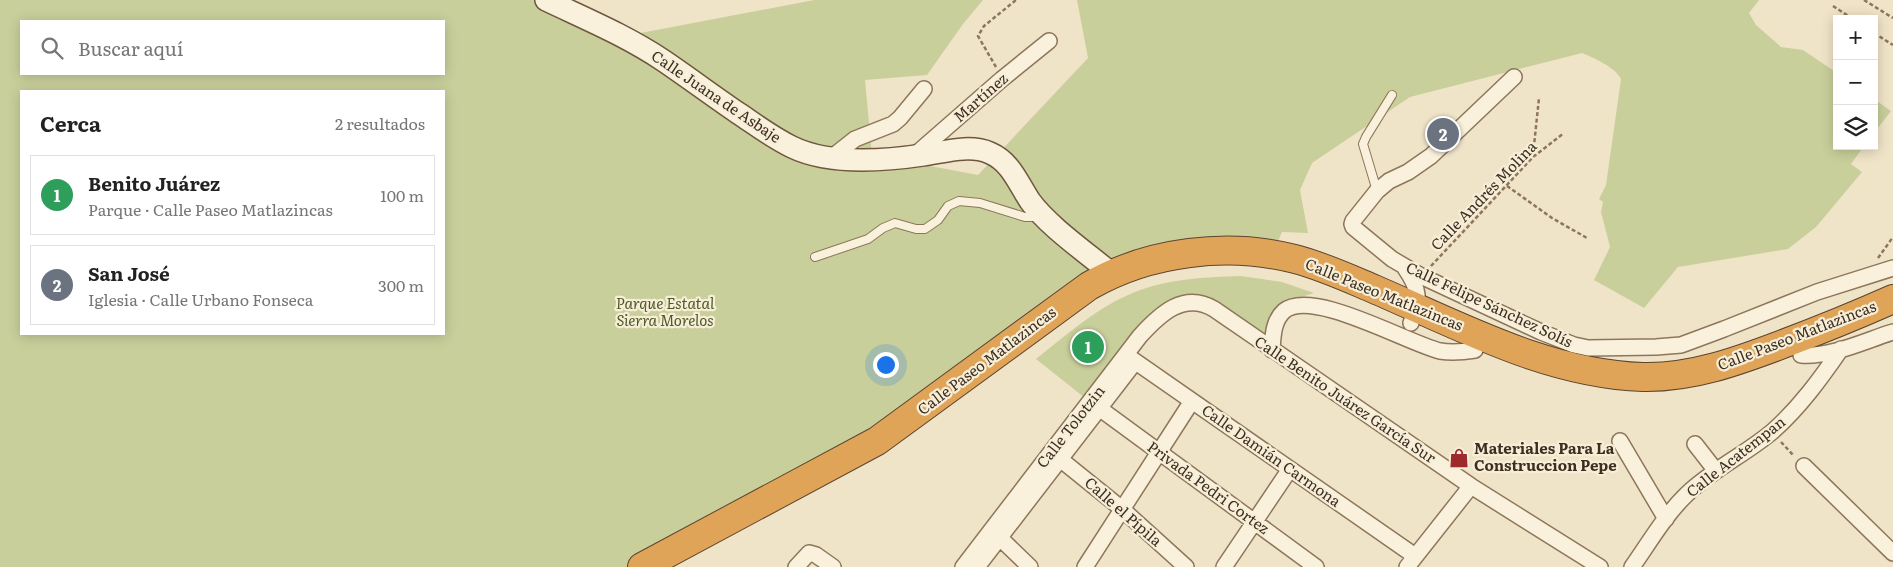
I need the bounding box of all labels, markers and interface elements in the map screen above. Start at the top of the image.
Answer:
map controls [1833,15,1878,150]
button: + [1833,15,1878,60]
search box [20,20,445,75]
icon: search [38,34,66,62]
text: Buscar aquí [78,34,183,62]
street label: Calle Juana de Asbaje [647,44,787,148]
button: − [1833,60,1878,105]
street label: Martínez [948,67,1012,127]
button: layers [1833,105,1878,150]
text: Cerca [40,107,101,138]
text: 2 resultados [335,111,425,135]
pin: 2 [1427,115,1459,153]
street label: Calle Andrés Molina [1424,134,1542,255]
text: Benito Juárez [88,169,220,197]
text: 1 [54,183,60,207]
text: 100 m [380,183,424,207]
text: Parque · Calle Paseo Matlazincas [88,197,333,221]
street label: Calle Paseo Matlazincas [1302,251,1467,336]
street label: Calle Felipe Sánchez Solís [1403,255,1577,353]
text: San José [88,259,170,287]
text: 2 [53,273,61,297]
text: 300 m [378,273,424,297]
text: Iglesia · Calle Urbano Fonseca [88,287,313,311]
park label: Parque Estatal Sierra Morelos [616,291,715,331]
street label: Calle Paseo Matlazincas [1714,294,1879,375]
street label: Calle Paseo Matlazincas [912,300,1060,420]
pin: 1 [1072,328,1104,366]
street label: Calle Benito Juárez García Sur [1251,329,1441,468]
your location [873,352,899,378]
street label: Calle Tolotzin [1030,380,1110,472]
street label: Calle Damián Carmona [1198,398,1347,512]
street label: Calle Acatempan [1681,410,1790,502]
street label: Privada Pedri Cortez [1143,435,1275,539]
place label: Materiales Para La Construccion Pepe [1474,436,1617,476]
shop icon: Materiales Para La Construccion Pepe [1448,447,1470,469]
street label: Calle el Pípila [1080,471,1168,552]

